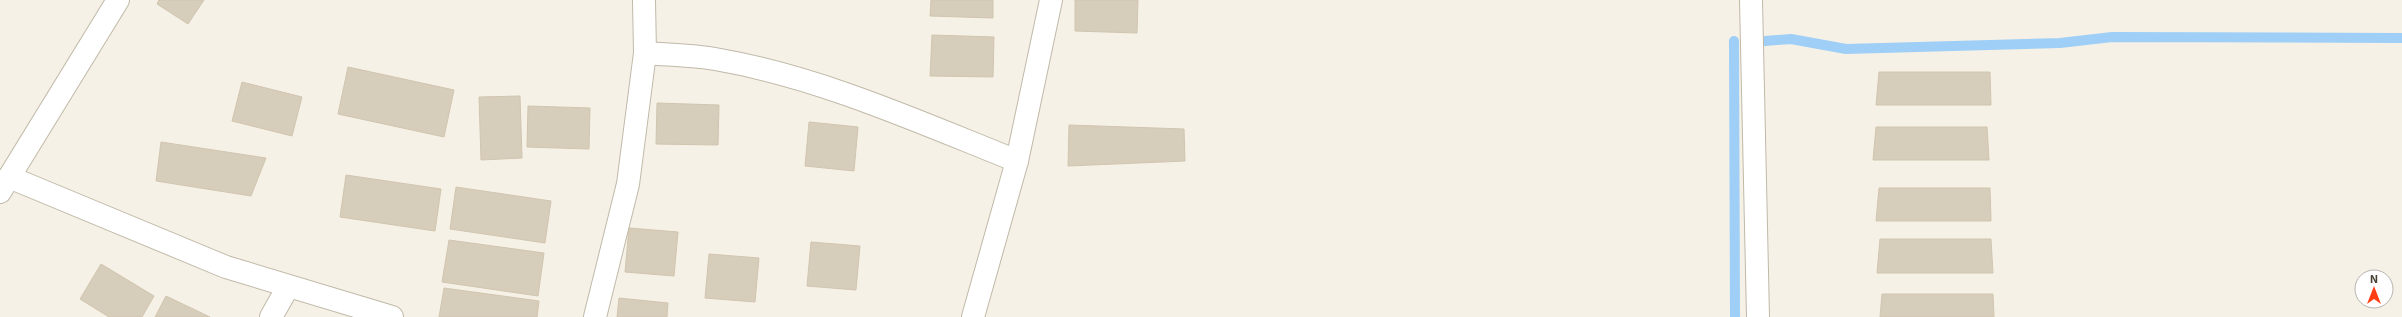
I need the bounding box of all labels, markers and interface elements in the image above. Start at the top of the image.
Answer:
north arrow [2354,269,2394,309]
text: N [2370,272,2378,285]

